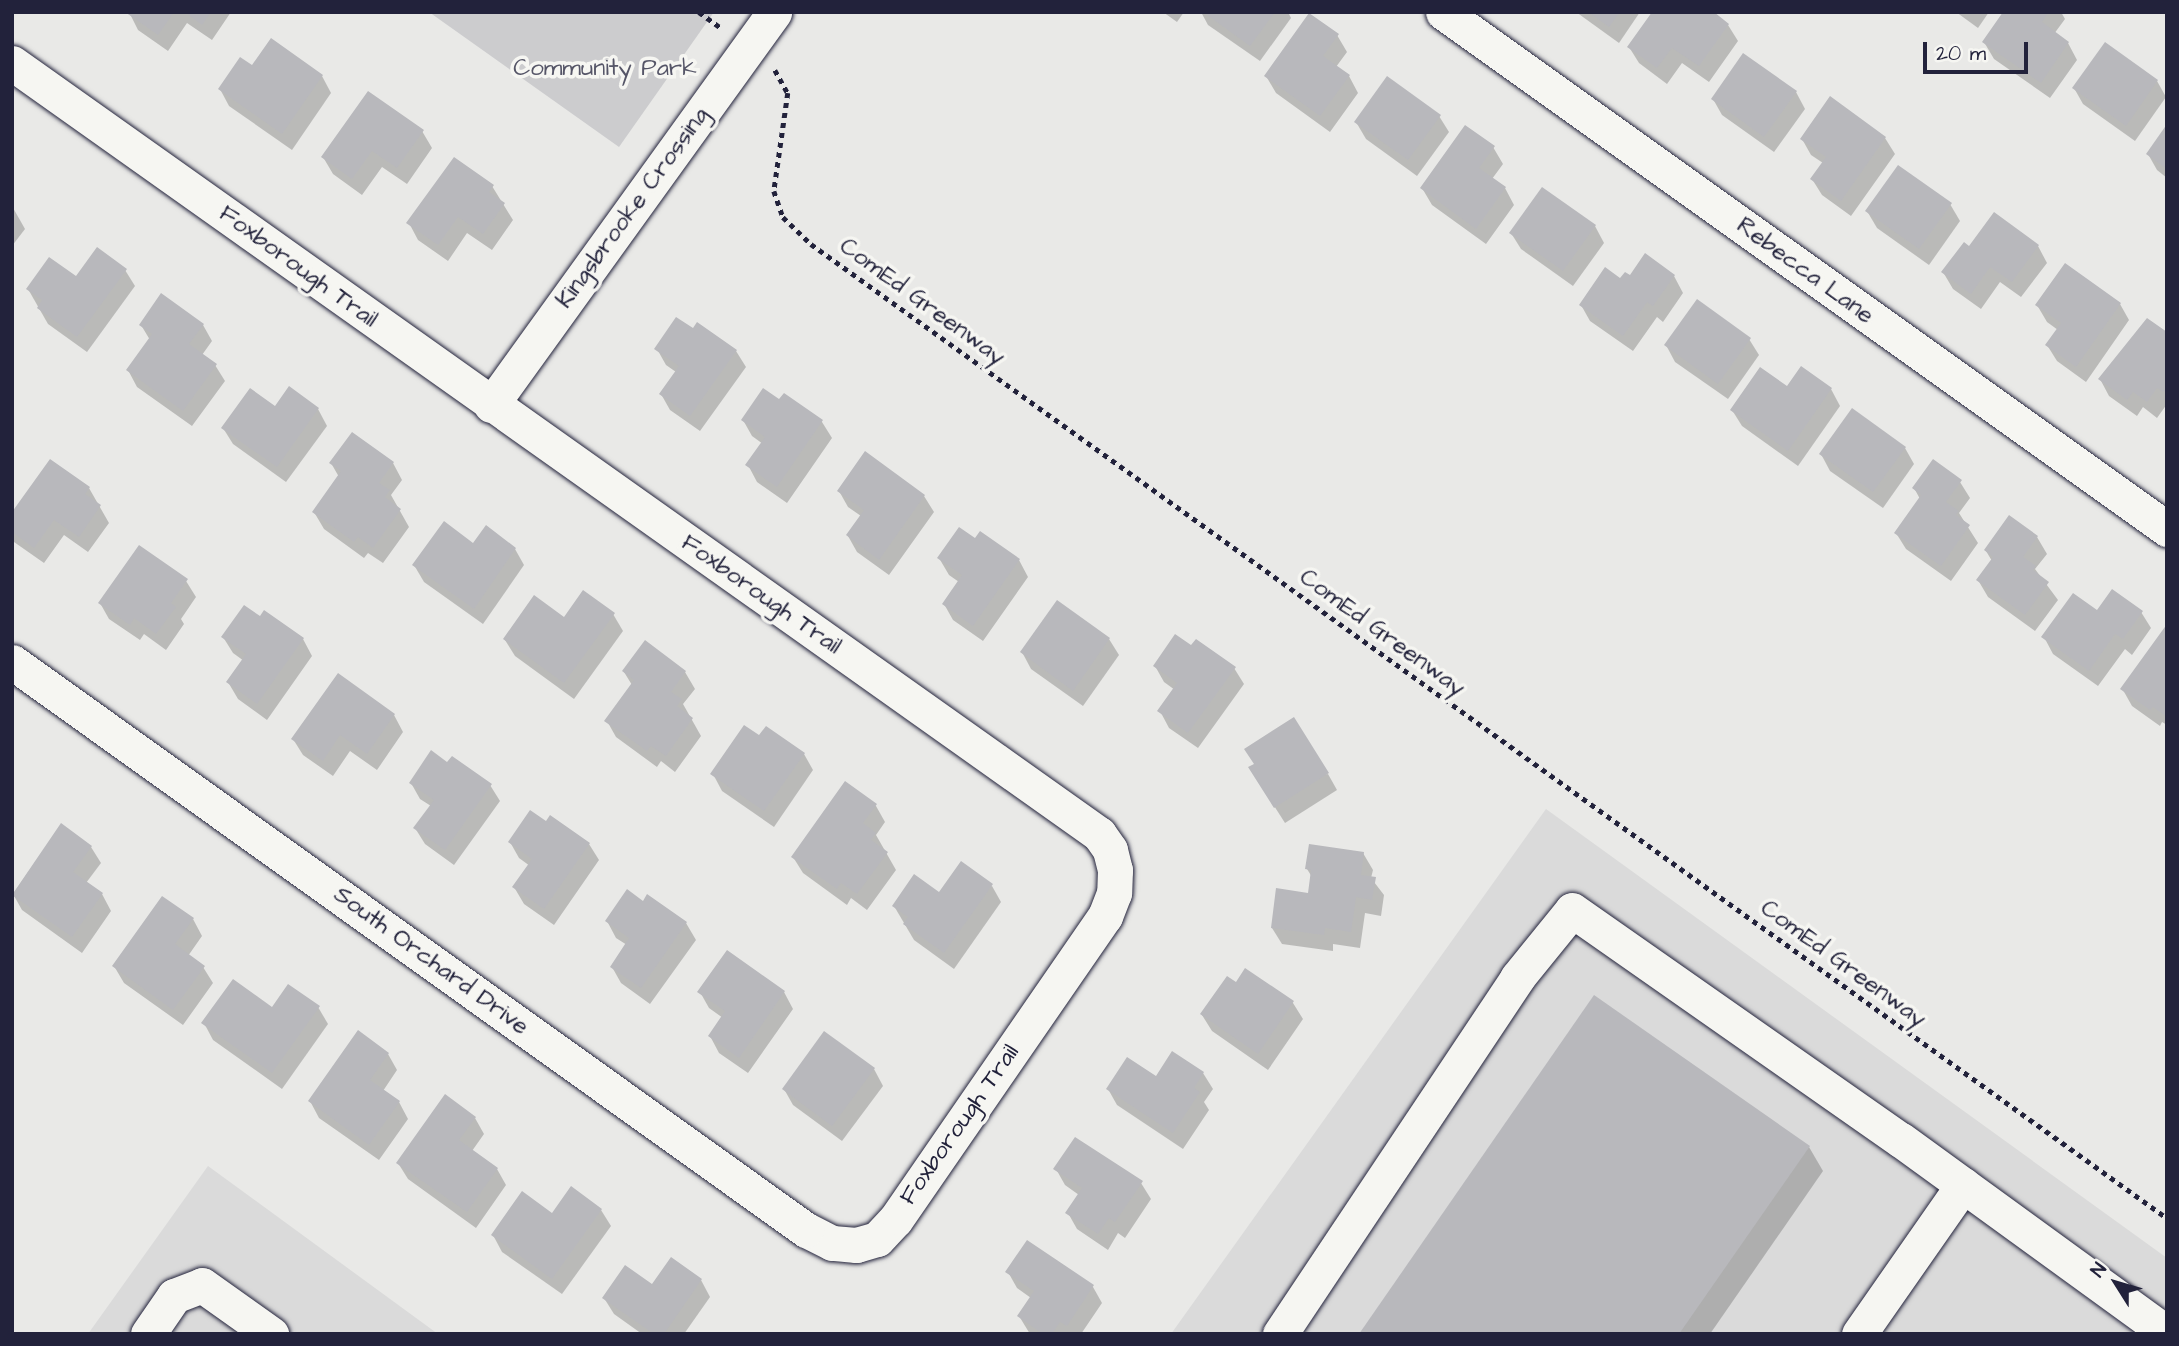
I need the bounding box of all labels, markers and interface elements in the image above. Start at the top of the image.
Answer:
scale bar [1927,28,2032,72]
text: 20 m [1936,39,1986,68]
park label: Community Park [513,55,697,83]
street label: Kingsbrooke Crossing [550,102,716,314]
street label: Foxborough Trail [213,200,383,334]
street label: Rebecca Lane [1731,212,1879,330]
street label: ComEd Greenway [833,232,1011,372]
street label: Foxborough Trail [675,529,847,661]
street label: ComEd Greenway [1293,563,1471,703]
street label: South Orchard Drive [328,881,534,1041]
street label: ComEd Greenway [1754,894,1932,1034]
street label: Foxborough Trail [894,1039,1026,1211]
north arrow [2081,1248,2151,1318]
text: N [2084,1257,2113,1283]

